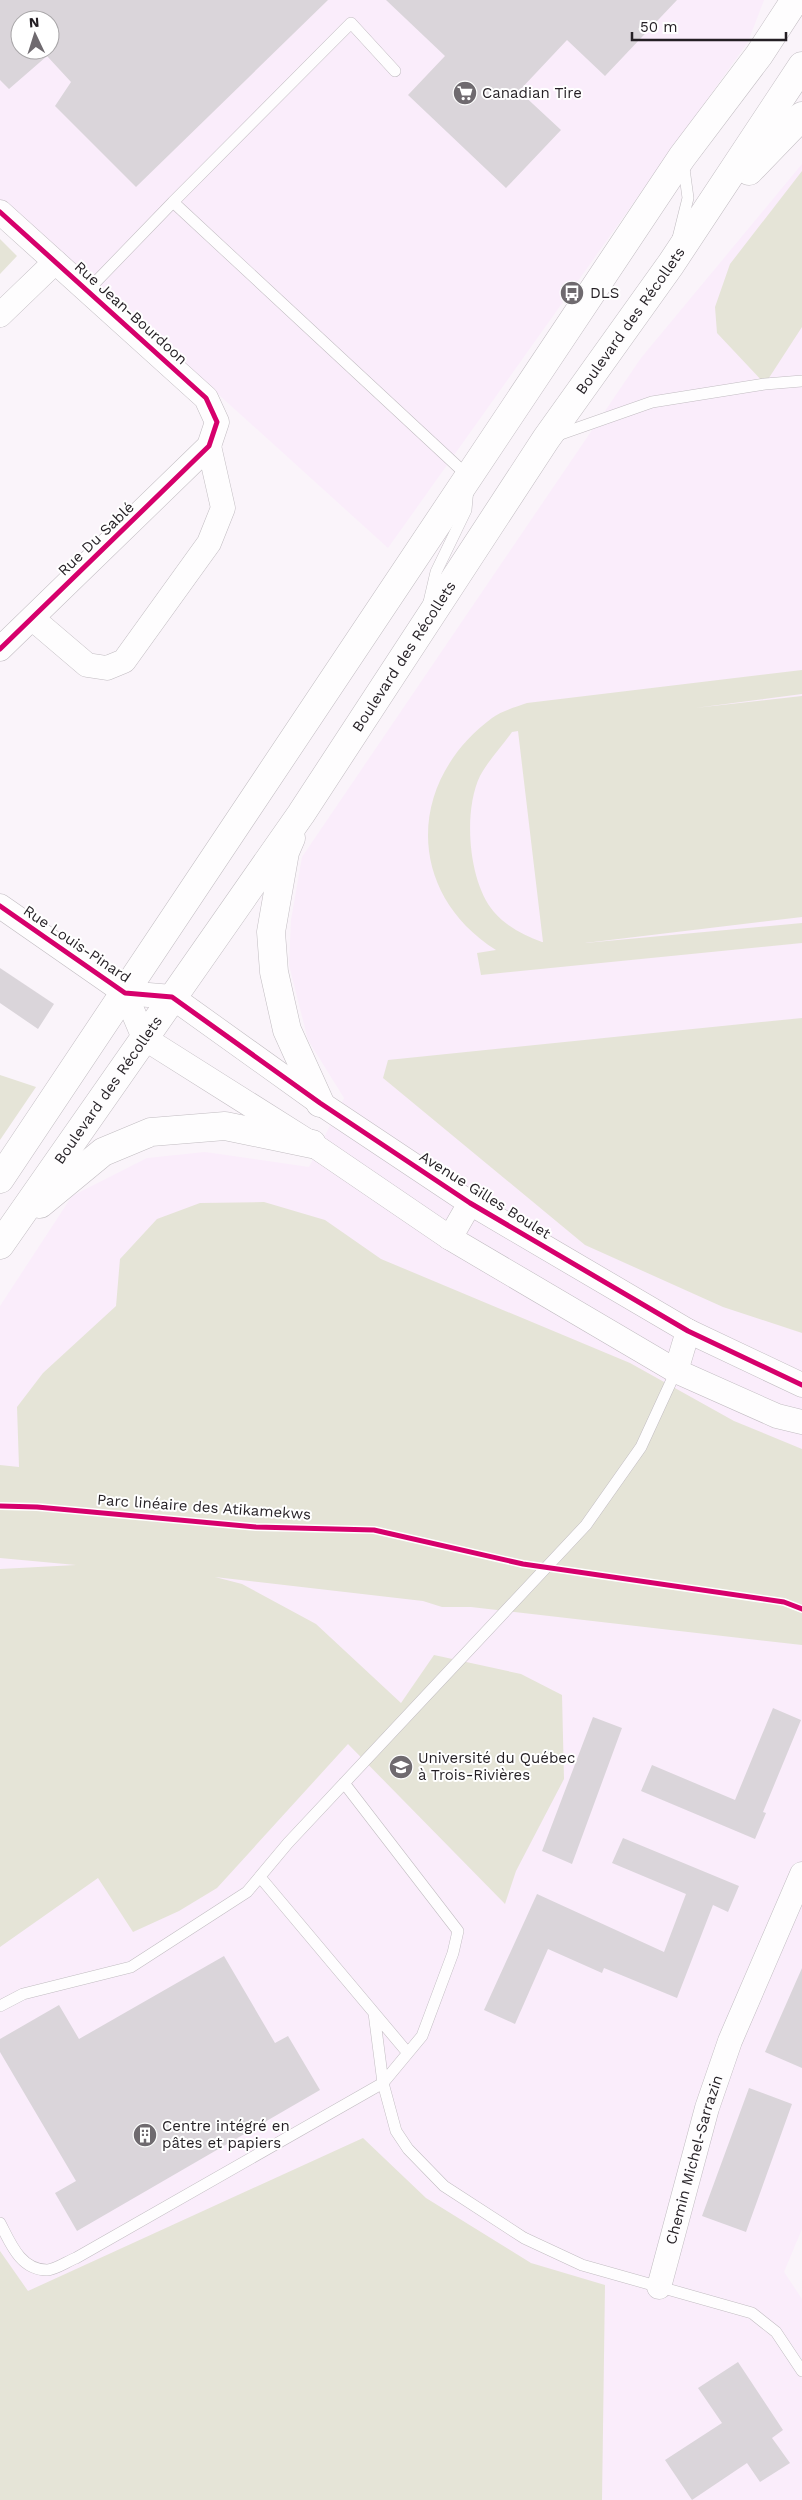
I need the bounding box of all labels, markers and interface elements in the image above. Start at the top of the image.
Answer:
north arrow [10,10,60,60]
scale bar [632,10,786,42]
text: N [28,14,40,30]
text: 50 m [640,18,677,36]
supermarket icon: Canadian Tire [452,80,478,106]
place label: Canadian Tire [482,84,582,102]
street label: Boulevard des Récollets [572,244,689,398]
street label: Rue Jean-Bourdoon [71,258,191,368]
bus stop icon: DLS [559,280,585,306]
place label: DLS [590,284,619,302]
street label: Rue Du Sablé [54,498,138,580]
street label: Boulevard des Récollets [348,578,460,735]
street label: Rue Louis-Pinard [20,901,134,987]
street label: Boulevard des Récollets [50,1013,166,1168]
street label: Avenue Gilles Boulet [416,1147,554,1243]
street label: Parc linéaire des Atikamekws [96,1491,312,1523]
place label: Université du Québec à Trois-Rivières [418,1749,575,1784]
school or university icon: Université du Québec à Trois-Rivières [388,1754,414,1780]
street label: Chemin Michel-Sarrazin [662,2073,727,2246]
place label: Centre intégré en pâtes et papiers [162,2117,290,2152]
building icon: Centre intégré en pâtes et papiers [132,2122,158,2148]

